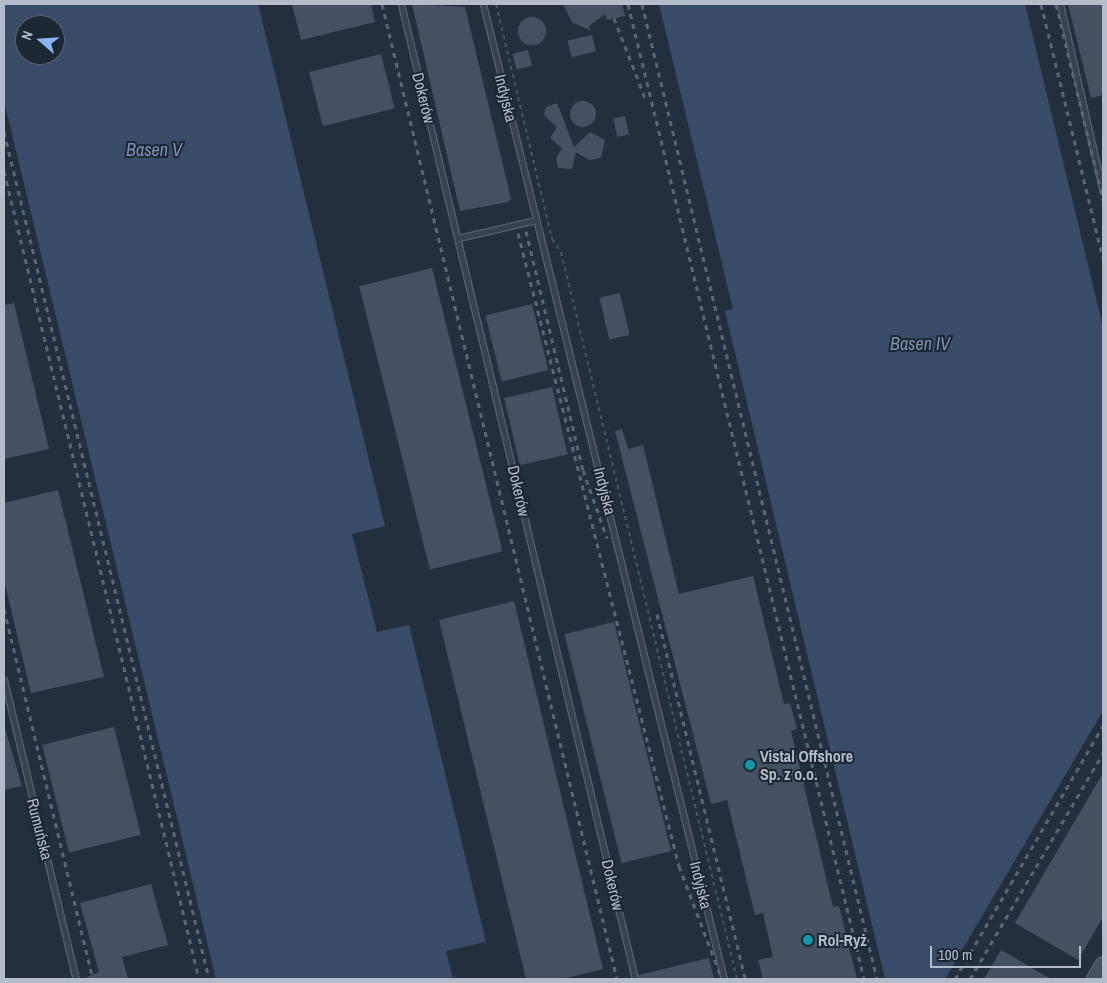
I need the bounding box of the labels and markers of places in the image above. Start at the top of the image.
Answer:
place label: Vistal Offshore Sp. z o.o. [760,746,853,784]
marker: Vistal Offshore Sp. z o.o. [744,759,756,771]
place label: Rol-Ryż [818,930,867,950]
marker: Rol-Ryż [802,934,814,946]

